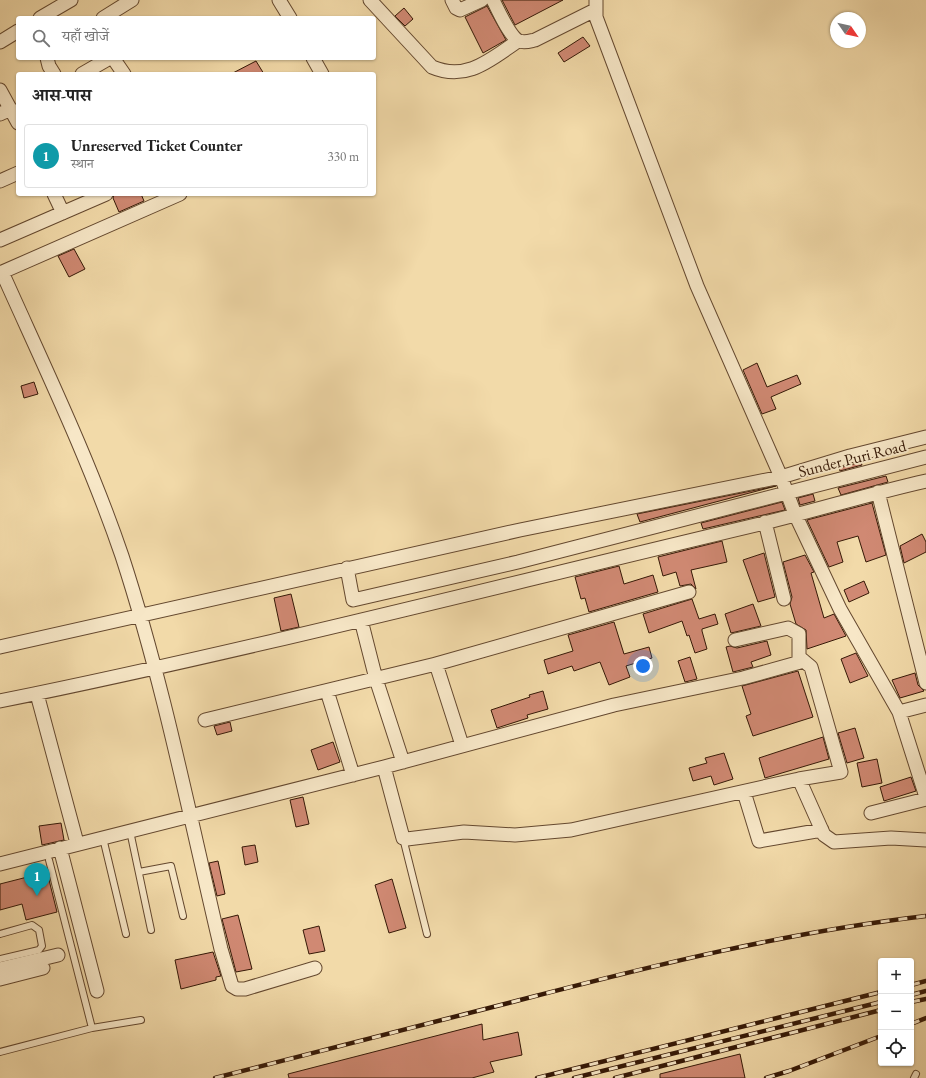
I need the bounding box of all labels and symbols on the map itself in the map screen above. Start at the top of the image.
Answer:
north arrow [830,12,866,48]
street label: Sunder Puri Road [796,435,909,482]
your location [633,656,653,676]
pin: 1 [24,863,50,896]

